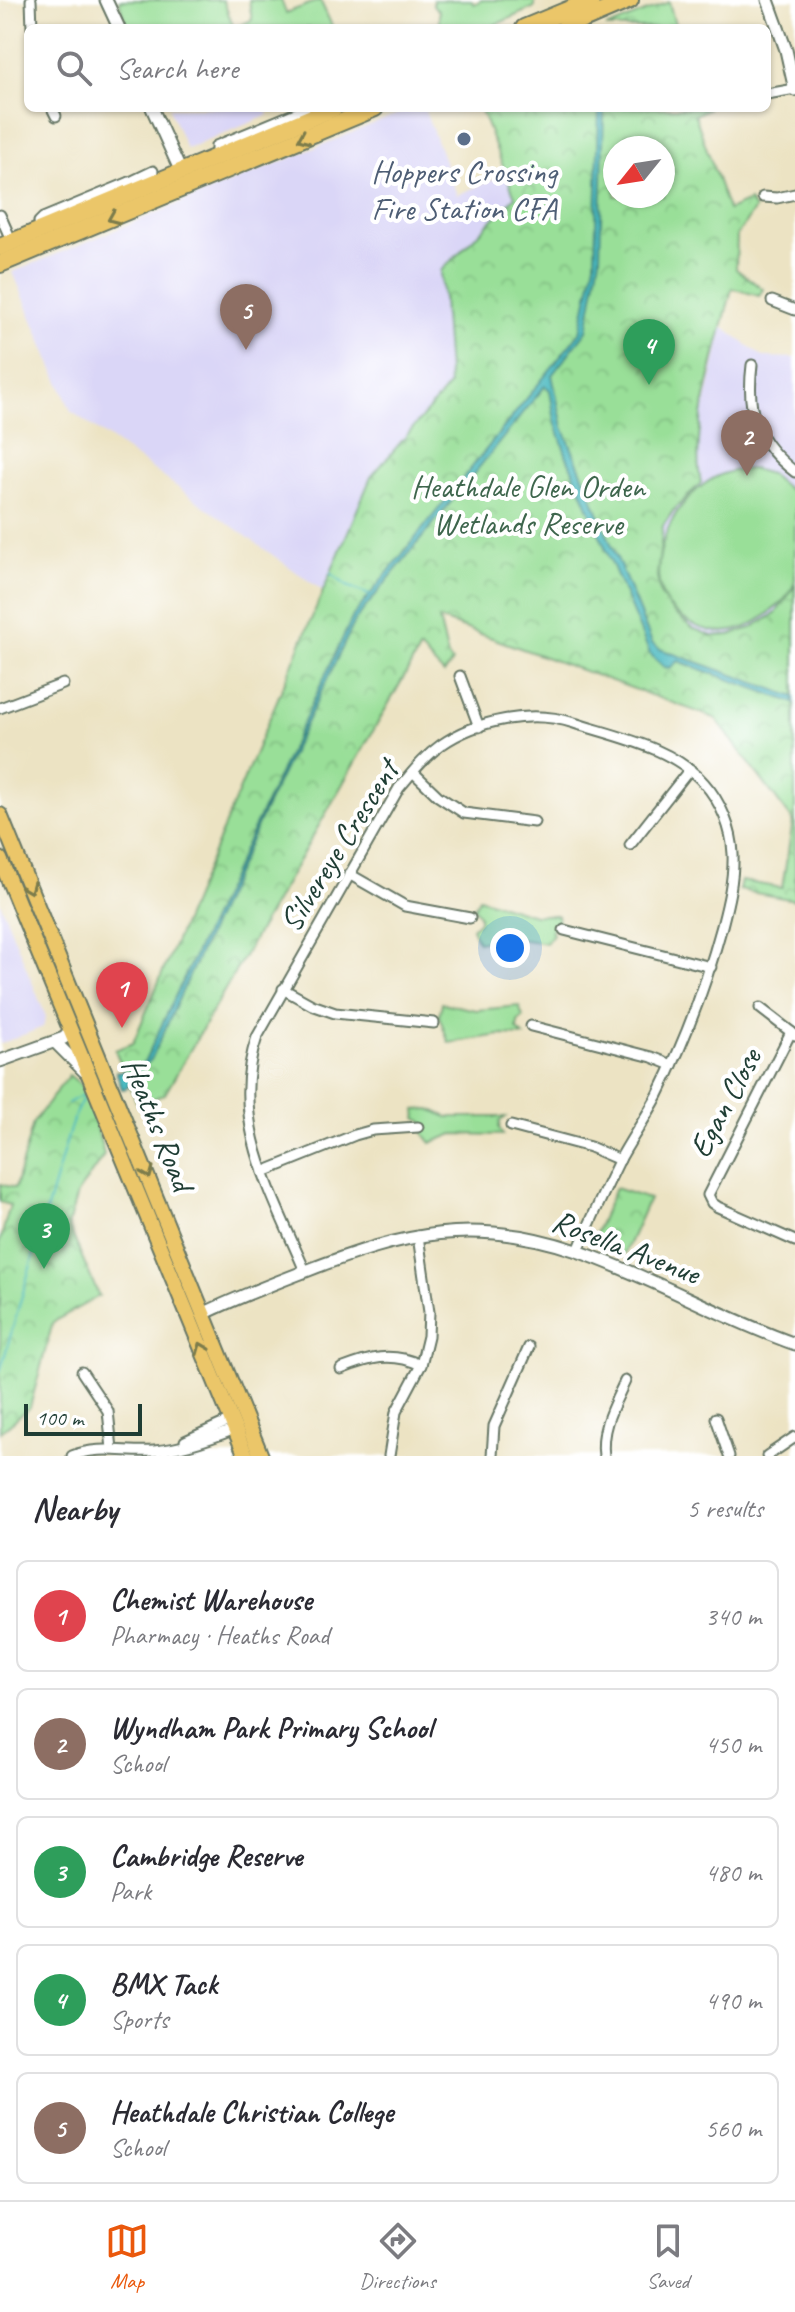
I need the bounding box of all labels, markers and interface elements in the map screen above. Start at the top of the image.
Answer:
search box [24,24,771,112]
icon: search [52,46,96,90]
text: Search here [116,49,238,87]
one-way arrow [297,128,311,145]
marker: Hoppers Crossing Fire Station CFA [455,130,473,148]
north arrow [603,136,675,208]
place label: Hoppers Crossing Fire Station CFA [371,151,559,229]
one-way arrow [107,208,121,224]
pin: 5 [220,284,272,350]
pin: 4 [623,319,675,385]
pin: 2 [721,410,773,476]
park label: Heathdale Glen Orden Wetlands Reserve [411,466,647,544]
street label: Silvereye Crescent [270,749,410,939]
one-way arrow [19,880,35,894]
your location [490,928,530,968]
pin: 1 [96,962,148,1028]
street label: Egan Close [679,1039,772,1165]
street label: Heaths Road [113,1052,205,1201]
one-way arrow [138,1165,154,1179]
street label: Rosella Avenue [546,1200,708,1295]
pin: 3 [18,1203,70,1269]
one-way arrow [195,1342,211,1356]
scale bar [24,1400,142,1436]
text: 100 m [36,1404,83,1432]
text: Nearby [32,1487,118,1530]
text: 5 results [687,1492,763,1525]
text: Chemist Warehouse [110,1581,312,1619]
text: 1 [54,1600,66,1633]
text: 340 m [705,1600,761,1633]
text: Pharmacy · Heaths Road [110,1619,329,1652]
text: Wyndham Park Primary School [110,1709,432,1747]
text: 2 [54,1728,66,1761]
text: 450 m [705,1728,761,1761]
text: School [110,1747,166,1780]
text: Cambridge Reserve [110,1837,302,1875]
text: 3 [54,1856,66,1889]
text: 480 m [705,1856,761,1889]
text: Park [110,1875,151,1908]
text: BMX Tack [110,1965,217,2003]
text: 4 [54,1984,66,2017]
text: 490 m [705,1984,761,2017]
text: Sports [110,2003,168,2036]
text: Heathdale Christian College [110,2093,393,2131]
text: 5 [54,2112,66,2145]
text: 560 m [705,2112,761,2145]
text: School [110,2131,166,2164]
tab: Map [105,2219,149,2295]
tab: Directions [359,2219,436,2295]
tab: Saved [646,2219,690,2295]

